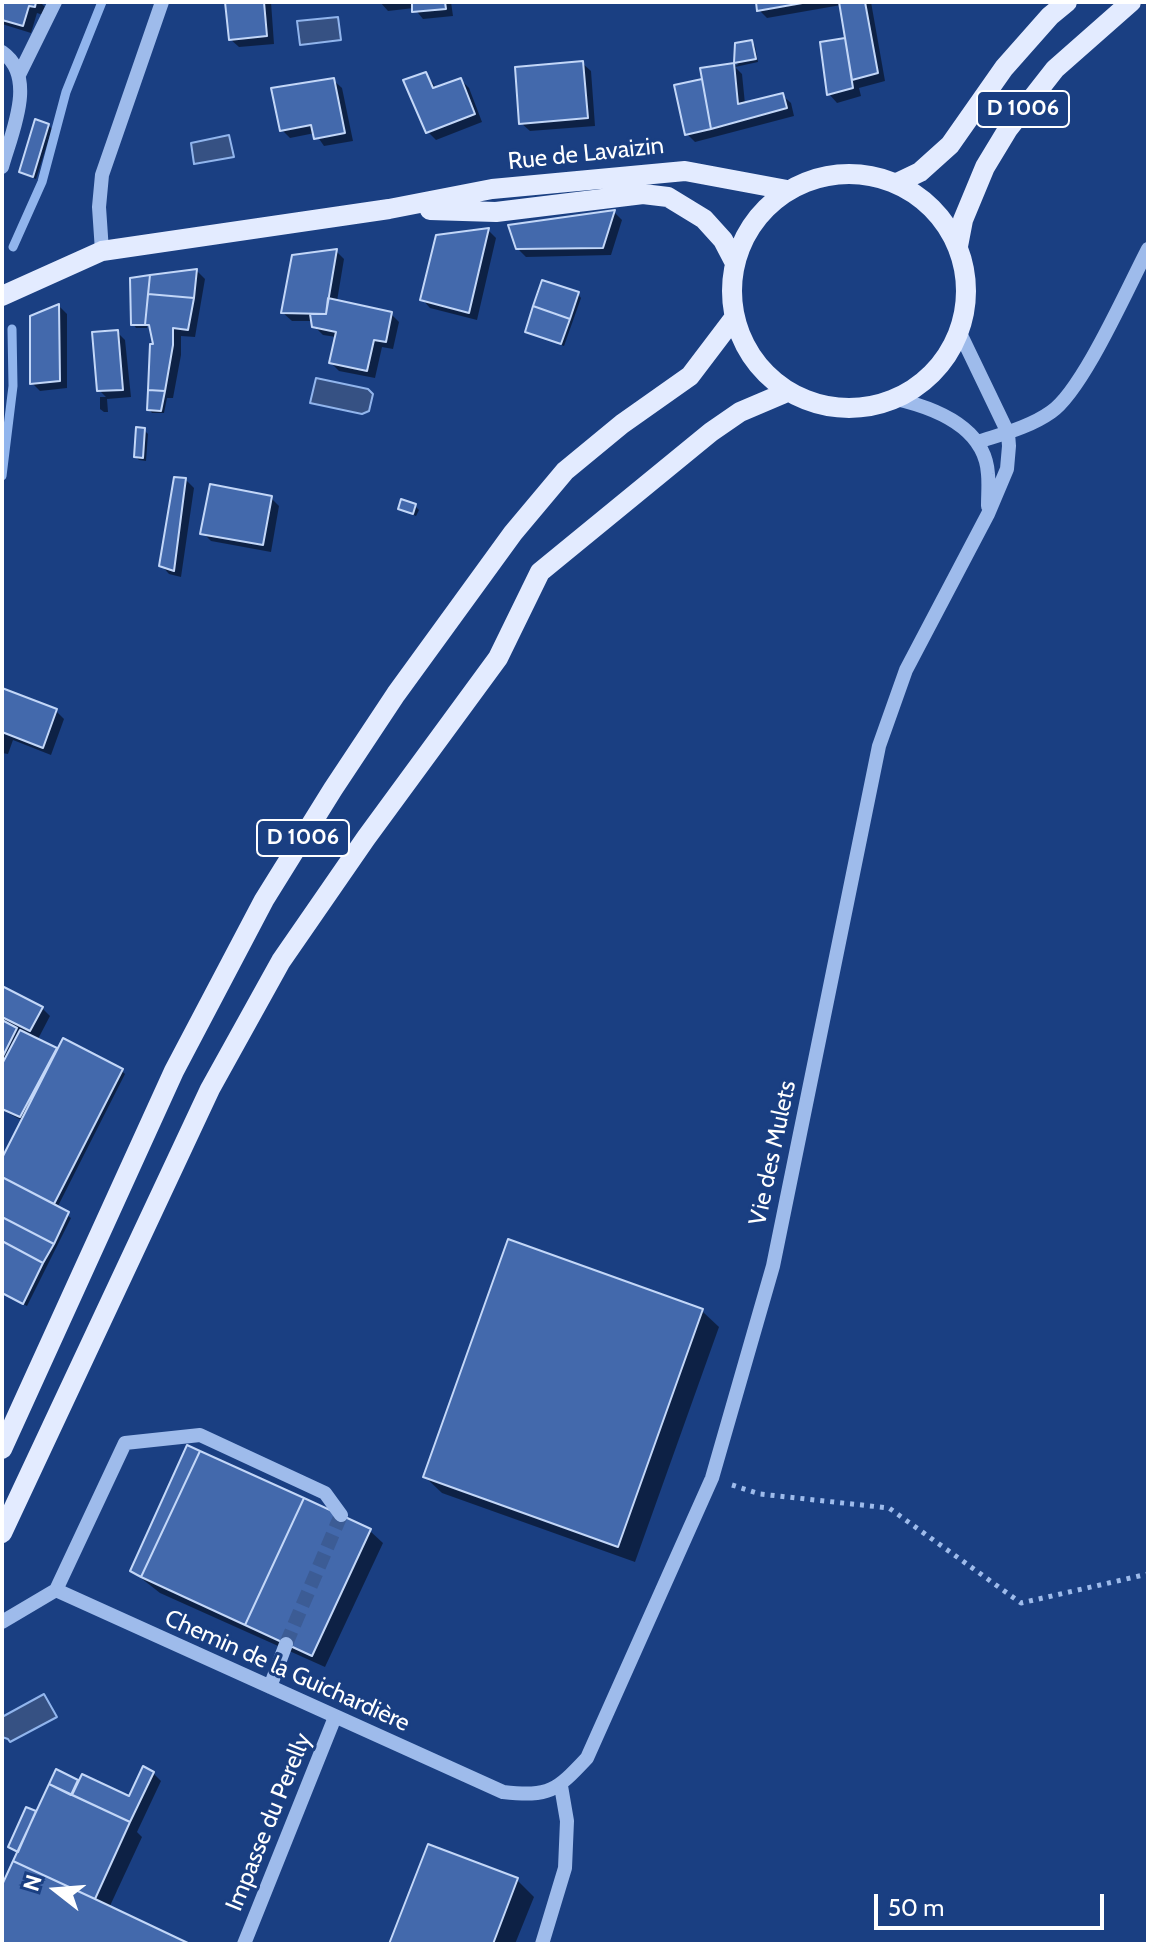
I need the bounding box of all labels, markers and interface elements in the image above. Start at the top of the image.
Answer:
road number: D 1006 [977,91,1069,127]
street label: Rue de Lavaizin [507,131,665,177]
road number: D 1006 [257,820,349,856]
street label: Vie des Mulets [744,1078,802,1228]
street label: Chemin de la Guichardière [160,1604,414,1738]
street label: Impasse du Perelly [220,1729,318,1915]
north arrow [16,1850,96,1930]
text: N [17,1871,48,1894]
scale bar [878,1878,1108,1928]
text: 50 m [888,1893,944,1922]

